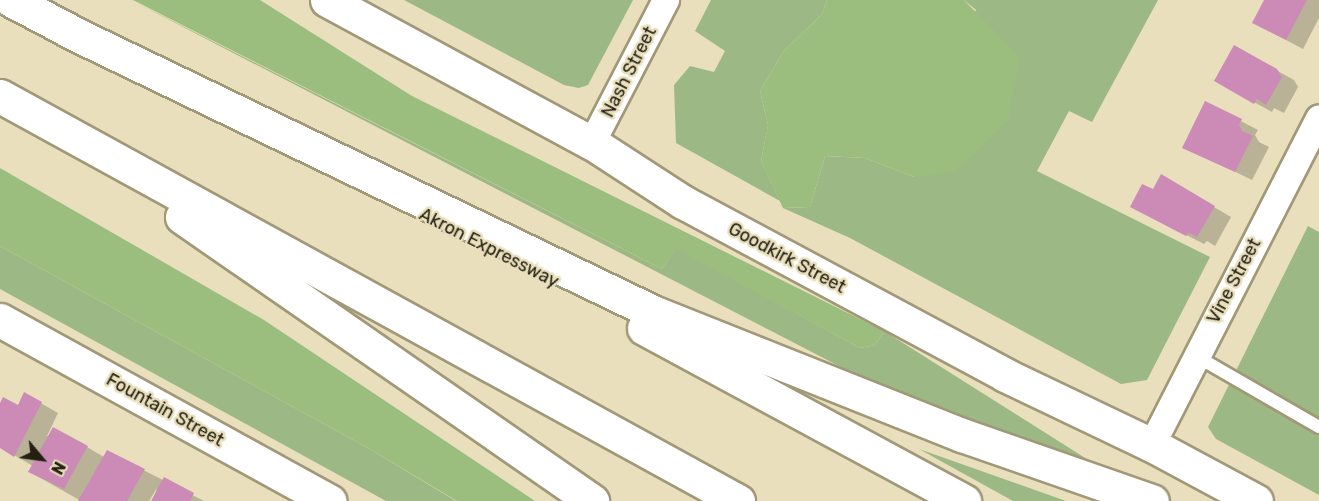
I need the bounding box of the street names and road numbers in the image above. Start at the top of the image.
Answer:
street label: Nash Street [597,23,661,121]
street label: Akron Expressway [416,203,562,293]
street label: Goodkirk Street [725,218,849,298]
street label: Vine Street [1203,235,1265,327]
street label: Fountain Street [103,369,227,451]

